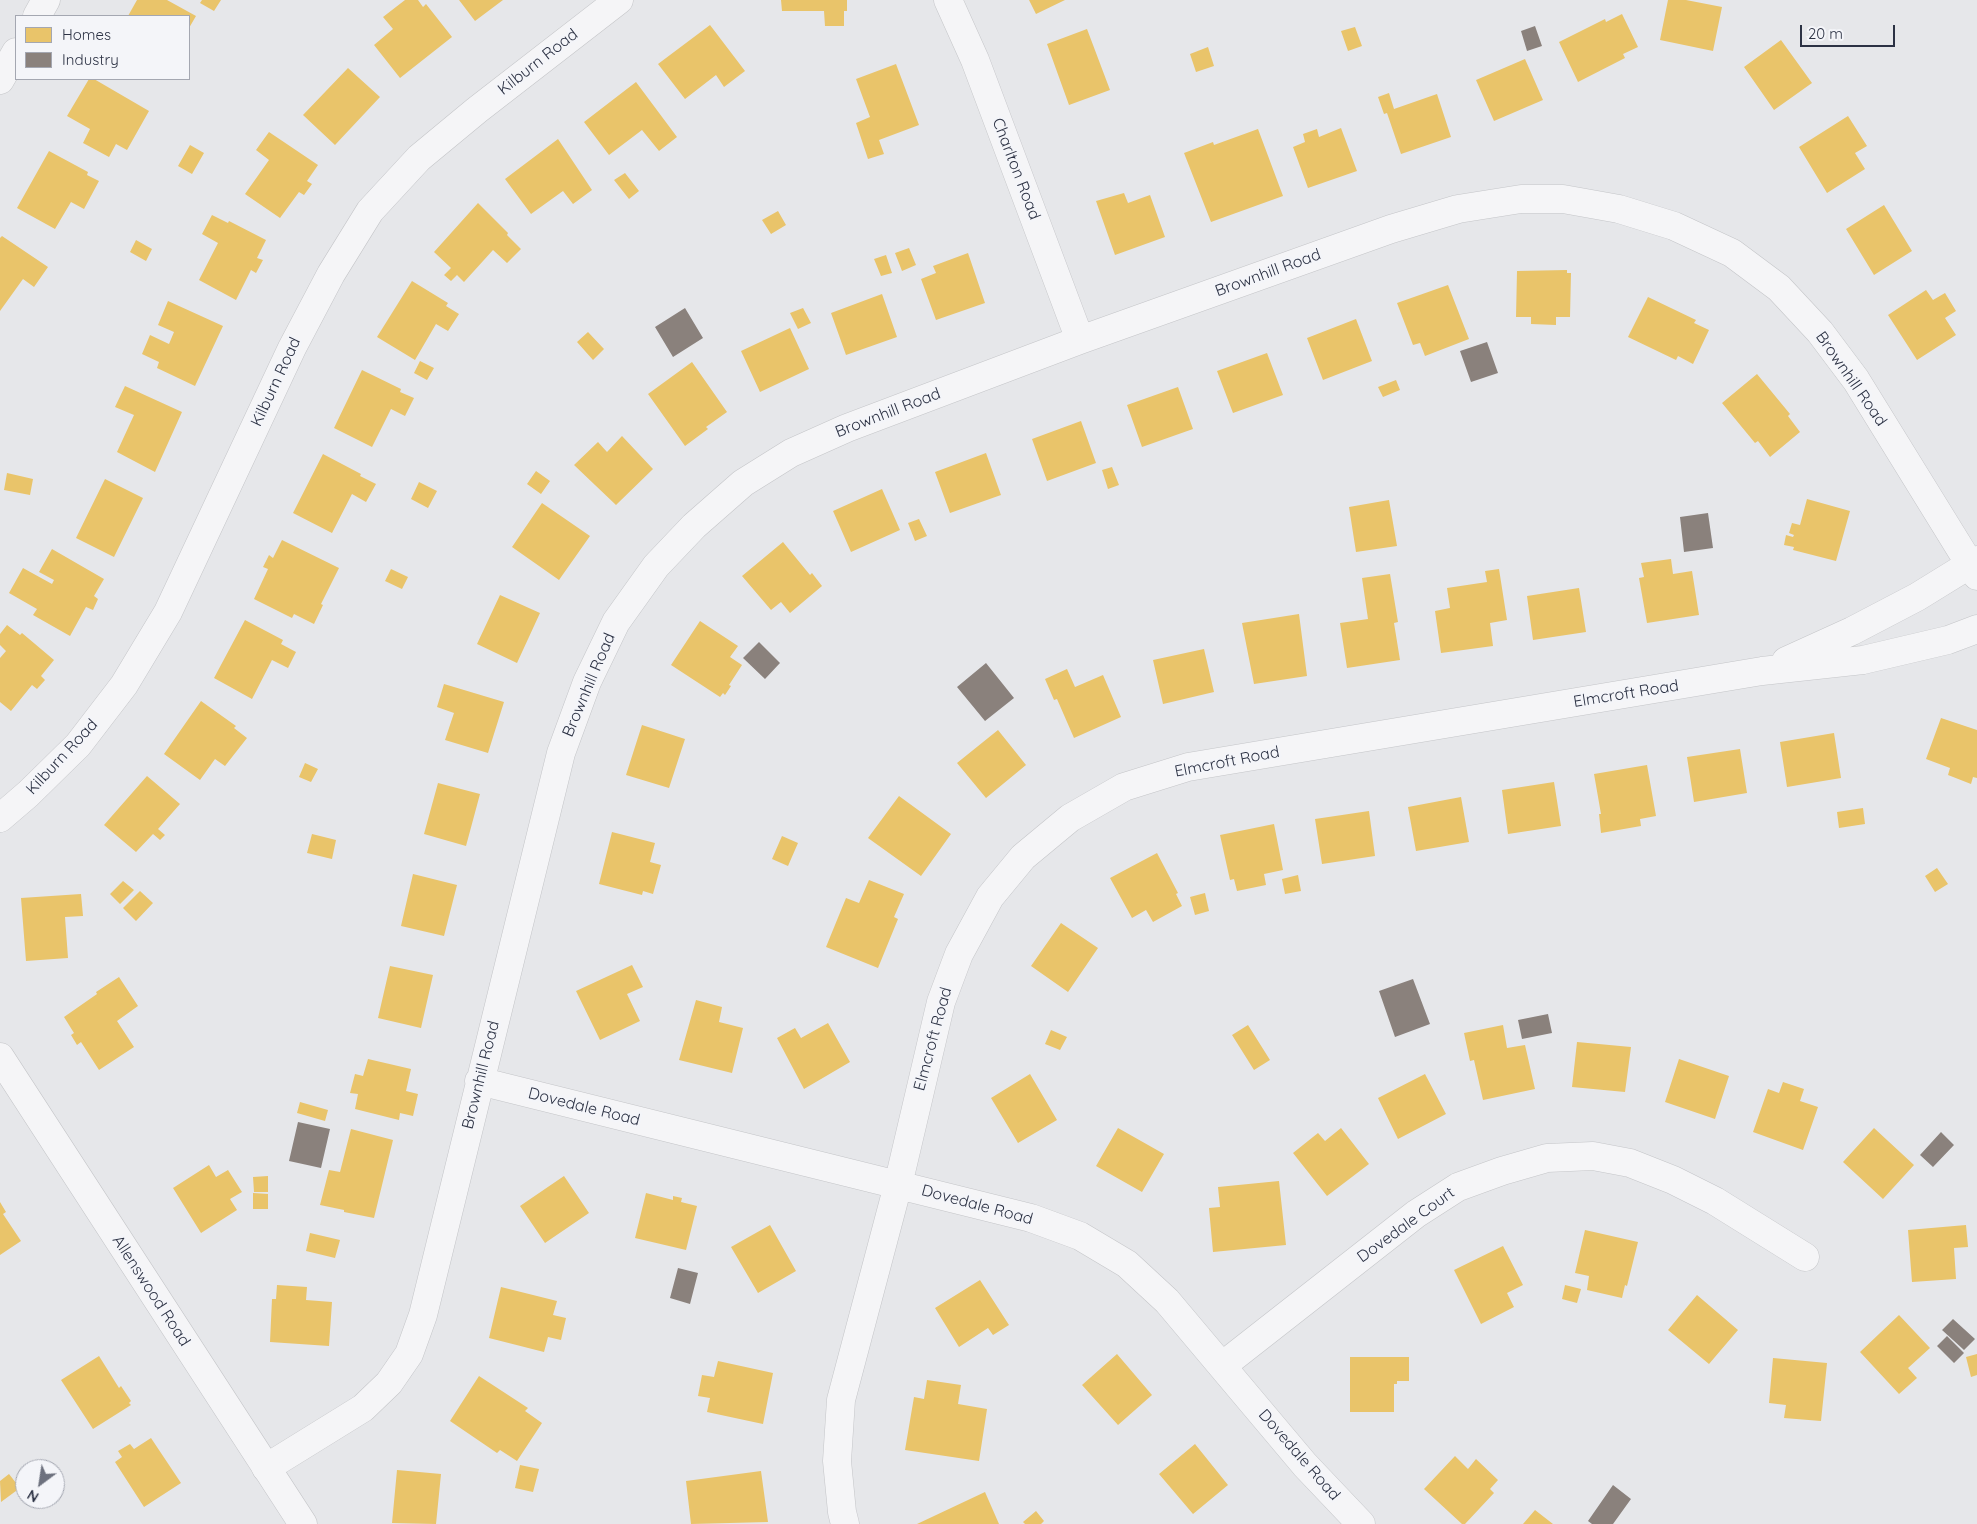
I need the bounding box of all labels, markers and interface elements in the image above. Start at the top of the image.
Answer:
legend [15,15,190,80]
scale bar [1802,15,1897,47]
text: 20 m [1808,24,1843,43]
text: Homes [62,25,111,44]
street label: Kilburn Road [494,25,582,99]
text: Industry [62,50,119,69]
street label: Charlton Road [988,115,1044,223]
street label: Brownhill Road [1213,245,1323,301]
street label: Brownhill Road [1811,328,1891,430]
street label: Kilburn Road [247,334,305,430]
street label: Brownhill Road [833,384,943,442]
street label: Brownhill Road [558,630,620,740]
street label: Elmcroft Road [1572,676,1680,712]
street label: Kilburn Road [22,715,102,799]
street label: Elmcroft Road [1173,742,1281,782]
street label: Elmcroft Road [910,985,956,1093]
street label: Brownhill Road [458,1019,504,1131]
street label: Dovedale Road [526,1084,642,1130]
street label: Dovedale Road [919,1181,1035,1229]
street label: Dovedale Court [1354,1183,1458,1267]
street label: Allenswood Road [108,1232,194,1350]
street label: Dovedale Road [1254,1405,1344,1505]
north arrow [15,1459,65,1509]
text: N [24,1486,42,1506]

